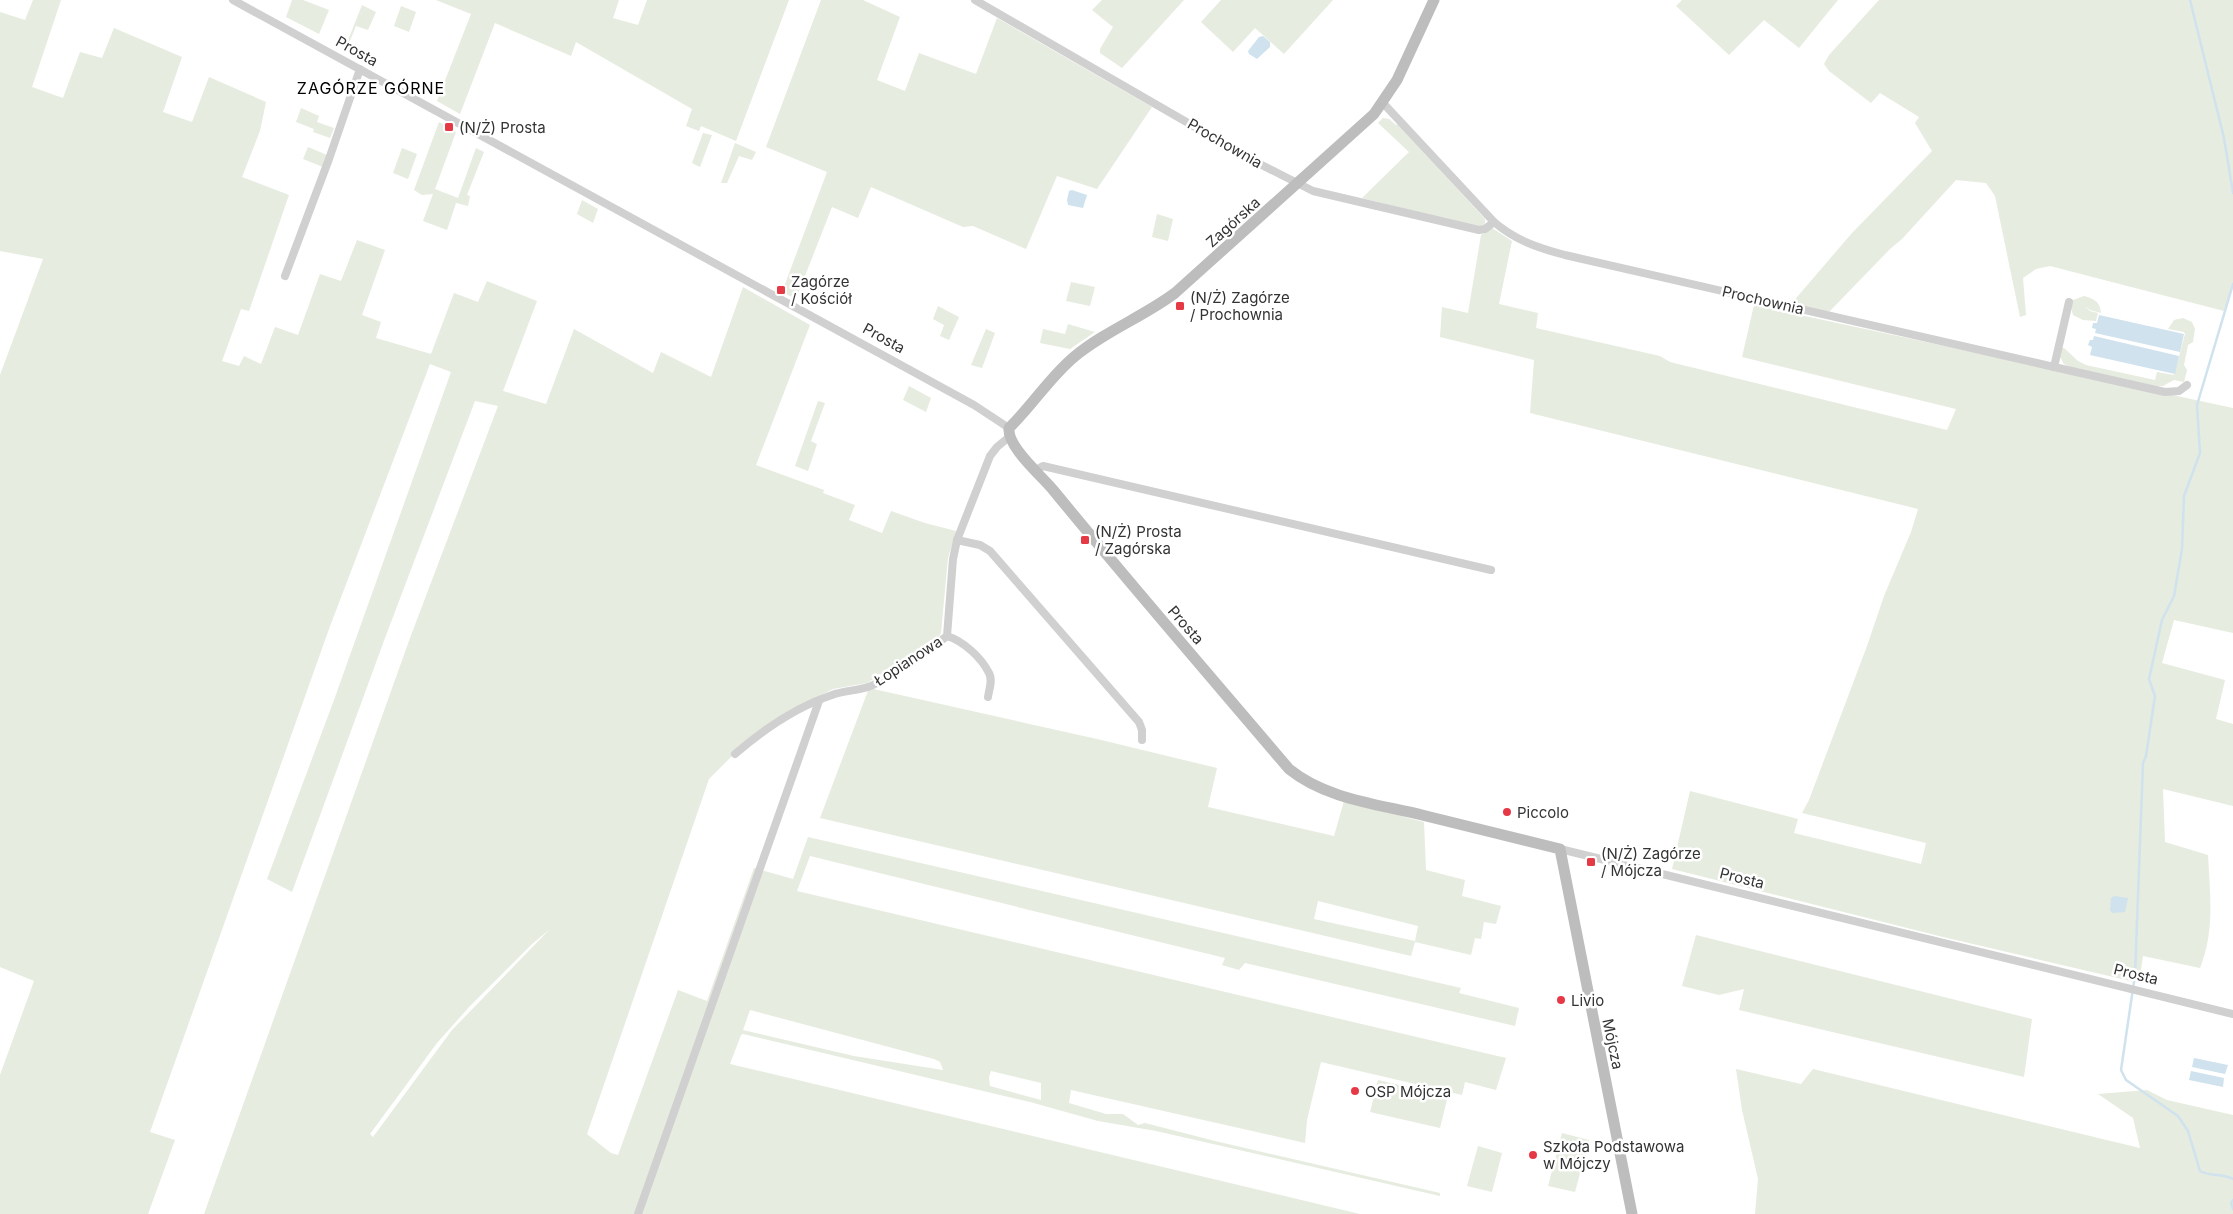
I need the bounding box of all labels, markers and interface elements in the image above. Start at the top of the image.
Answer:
street label: Prosta [333,32,381,70]
district label: ZAGÓRZE GÓRNE [297,78,445,98]
street label: Prochownia [1184,114,1266,172]
place label: (N/Ż) Prosta [459,118,546,137]
marker: (N/Ż) Prosta [443,121,455,133]
street label: Zagórska [1202,193,1264,251]
place label: Zagórze / Kościół [791,272,852,308]
street label: Prochownia [1720,281,1806,319]
marker: Zagórze / Kościół [775,284,787,296]
place label: (N/Ż) Zagórze / Prochownia [1190,288,1290,324]
marker: (N/Ż) Zagórze / Prochownia [1174,300,1186,312]
street label: Prosta [860,319,908,357]
place label: (N/Ż) Prosta / Zagórska [1095,522,1182,558]
marker: (N/Ż) Prosta / Zagórska [1079,534,1091,546]
street label: Prosta [1164,602,1208,648]
street label: Łopianowa [870,632,946,690]
place label: Piccolo [1517,803,1569,822]
marker: Piccolo [1501,806,1513,818]
place label: (N/Ż) Zagórze / Mójcza [1601,844,1701,880]
marker: (N/Ż) Zagórze / Mójcza [1585,856,1597,868]
street label: Prosta [1718,863,1766,893]
street label: Prosta [2112,959,2160,989]
place label: Livio [1571,991,1604,1010]
marker: Livio [1555,994,1567,1006]
street label: Mójcza [1598,1017,1628,1071]
place label: OSP Mójcza [1365,1082,1451,1101]
marker: OSP Mójcza [1349,1085,1361,1097]
place label: Szkoła Podstawowa w Mójczy [1543,1137,1685,1173]
marker: Szkoła Podstawowa w Mójczy [1527,1149,1539,1161]

